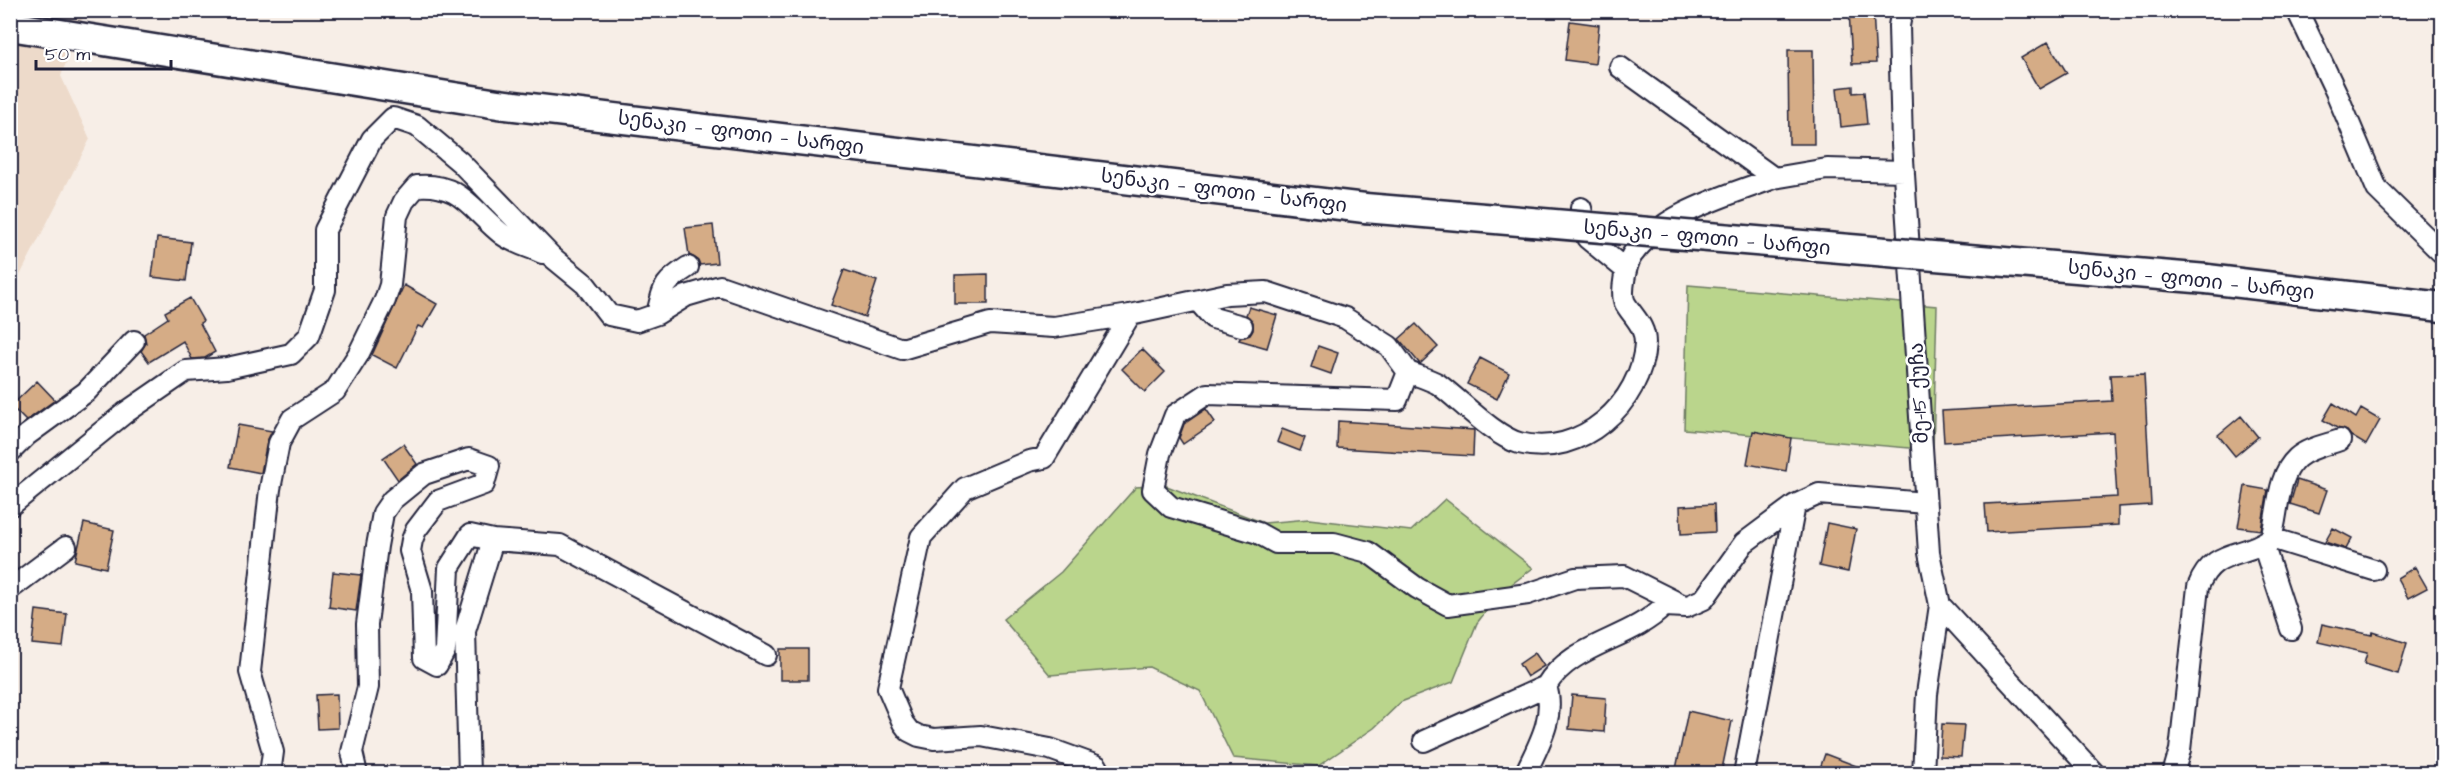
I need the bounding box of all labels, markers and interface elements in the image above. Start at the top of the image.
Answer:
scale bar [36,33,171,71]
text: 50 m [45,42,90,67]
street label: სენაკი — ფოთი — სარფი [616,104,866,162]
street label: სენაკი — ფოთი — სარფი [1099,162,1349,220]
street label: სენაკი — ფოთი — სარფი [1582,213,1832,263]
street label: სენაკი — ფოთი — სარფი [2066,253,2316,307]
street label: მე-15 ქუჩა [1902,342,1936,444]

